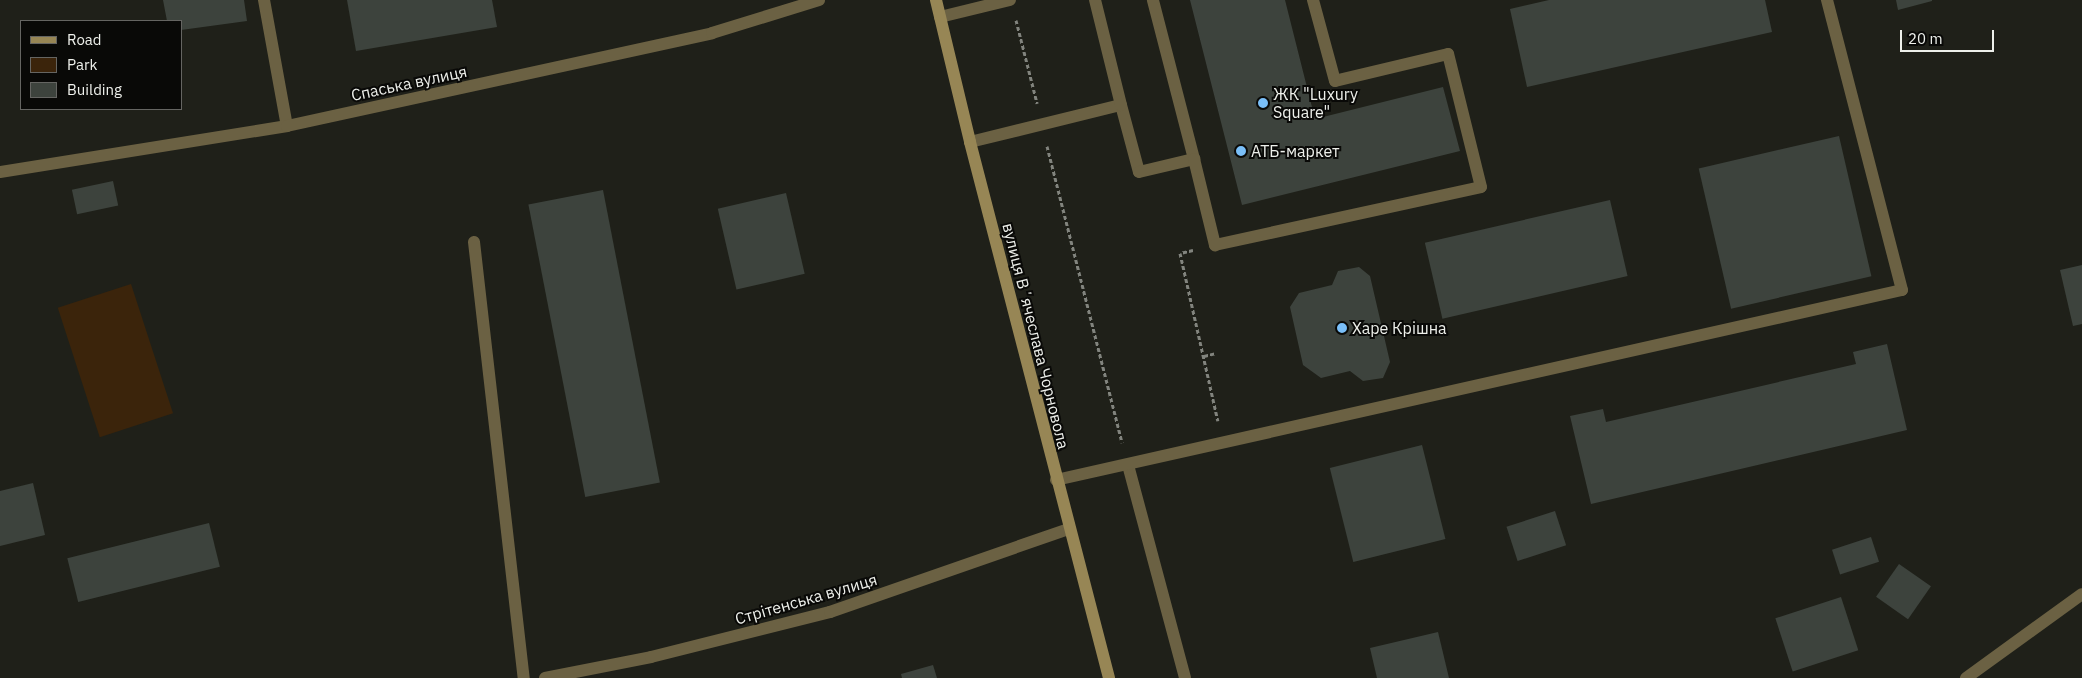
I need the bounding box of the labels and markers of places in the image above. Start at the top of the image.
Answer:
place label: ЖК "Luxury Square" [1273,84,1358,122]
marker: ЖК "Luxury Square" [1257,97,1269,109]
place label: АТБ-маркет [1251,141,1340,161]
marker: АТБ-маркет [1235,145,1247,157]
place label: Харе Крішна [1352,318,1447,338]
marker: Харе Крішна [1336,322,1348,334]

